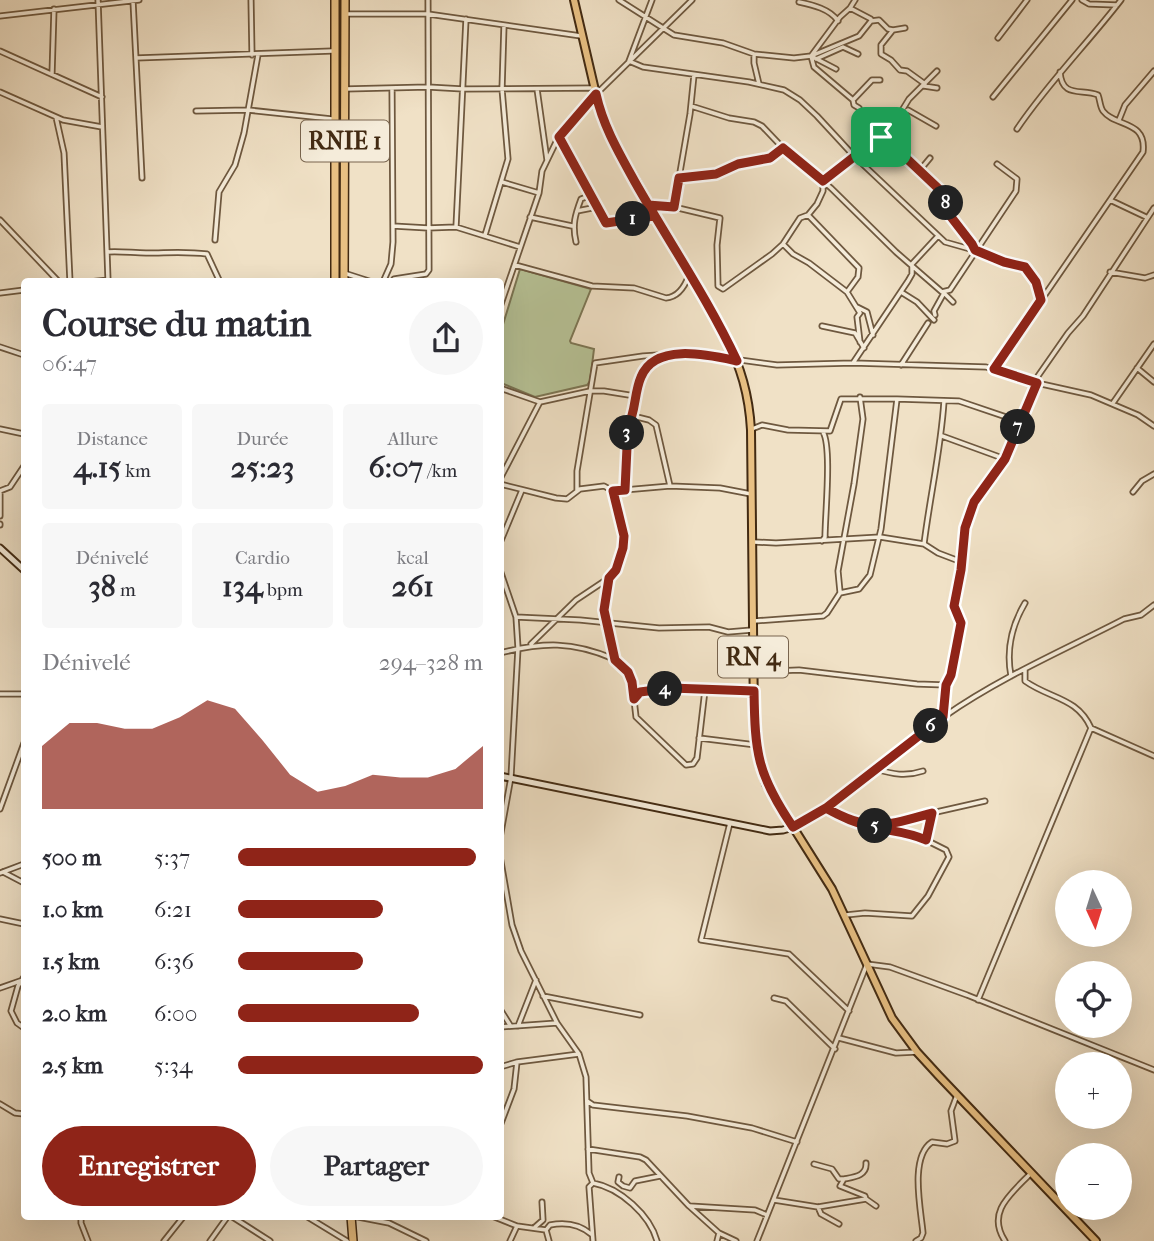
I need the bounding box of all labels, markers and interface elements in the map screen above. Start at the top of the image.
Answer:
pin [851,107,911,167]
icon: arrive [862,118,900,156]
road number: RNIE 1 [301,120,389,162]
pin: 8 [928,186,964,220]
text: 8 [941,191,950,213]
pin: 1 [616,202,650,236]
text: 1 [629,207,636,229]
text: Course du matin [42,301,311,346]
button: share [409,301,483,375]
text: 06:47 [42,350,97,377]
pin: 7 [1000,410,1036,444]
text: 7 [1013,415,1022,437]
pin: 3 [610,416,644,450]
text: 3 [623,421,630,443]
text: Distance [76,428,148,450]
text: Durée [236,428,289,450]
text: Allure [387,428,438,450]
text: 4.15 [73,450,121,485]
text: 25:23 [231,450,294,485]
text: 6:07 [368,450,423,485]
text: km [121,460,151,482]
text: /km [423,460,457,482]
text: Dénivelé [76,547,149,569]
text: Cardio [235,547,290,569]
text: kcal [397,547,429,569]
text: 38 [89,569,116,604]
text: 134 [222,569,263,604]
text: 261 [392,569,434,604]
text: m [116,579,136,601]
text: bpm [263,579,303,601]
road number: RN 4 [718,636,788,678]
text: Dénivelé [42,649,131,676]
text: 294–328 m [379,649,483,676]
pin: 4 [648,672,682,706]
text: 4 [659,677,670,699]
pin: 6 [914,708,948,744]
text: 6 [925,714,936,736]
pin: 5 [858,808,892,844]
text: 5 [870,814,879,836]
text: 500 m [42,844,101,871]
text: 5:37 [154,844,190,871]
north arrow [1055,870,1132,947]
map controls [1055,870,1132,1220]
text: 1.0 km [42,896,103,923]
text: 6:21 [154,896,192,923]
text: 1.5 km [42,948,100,975]
text: 6:36 [154,948,194,975]
button: locate [1055,961,1132,1038]
text: 2.0 km [42,1000,107,1027]
text: 6:00 [154,1000,197,1027]
text: 2.5 km [42,1052,103,1079]
text: 5:34 [154,1052,193,1079]
button: + [1055,1052,1132,1129]
button: Enregistrer [42,1126,256,1206]
button: Partager [270,1126,483,1206]
button: − [1055,1143,1132,1220]

